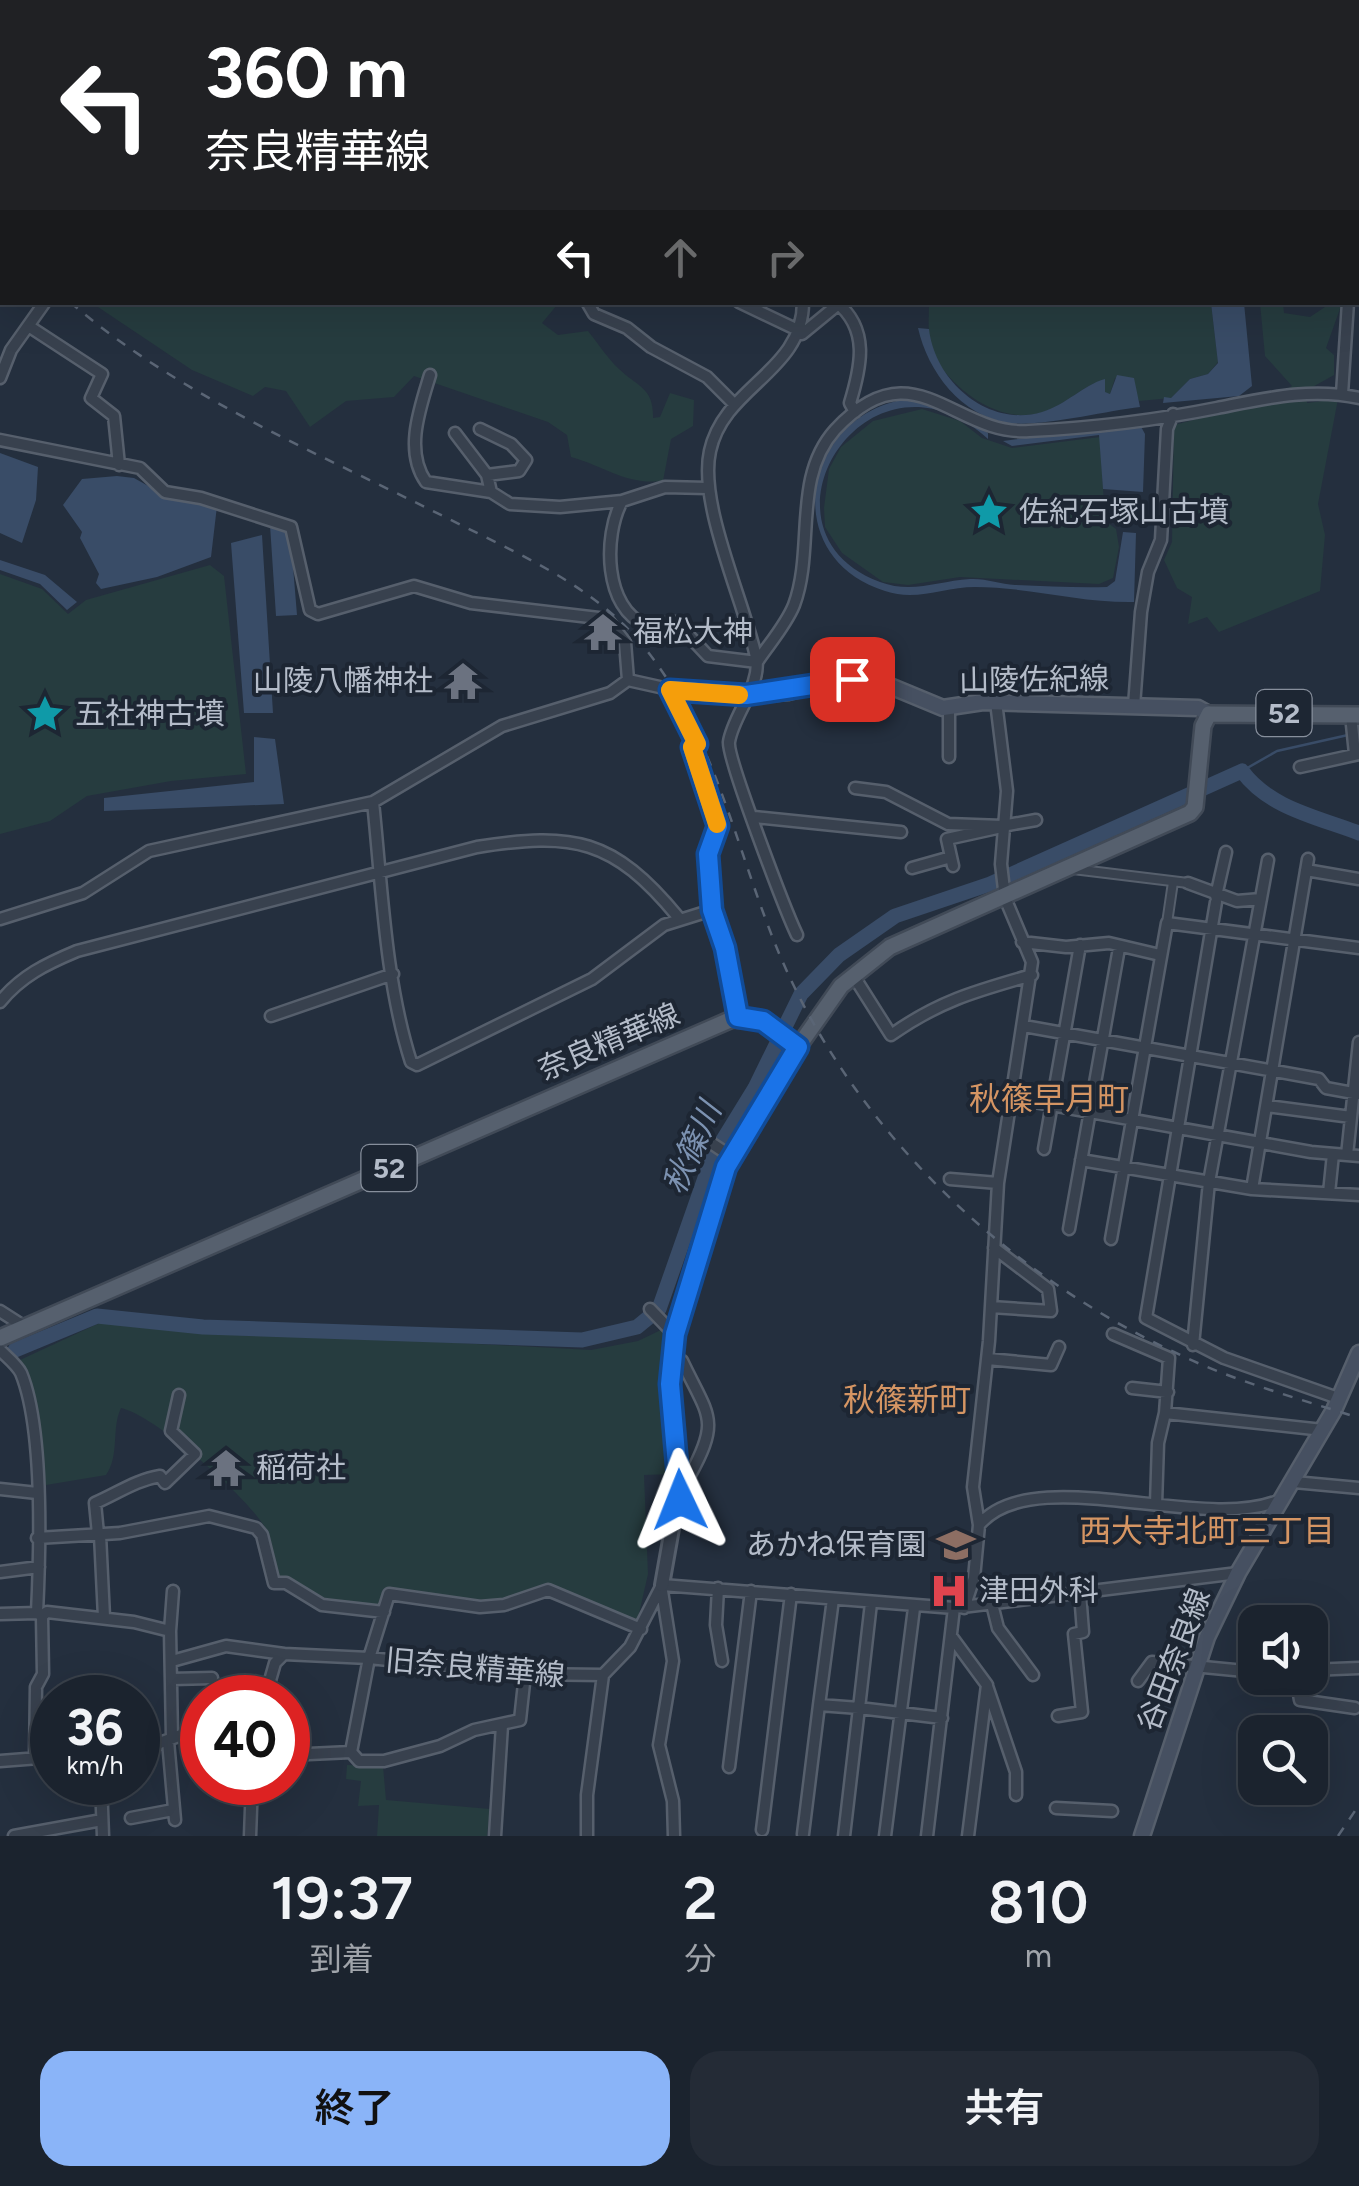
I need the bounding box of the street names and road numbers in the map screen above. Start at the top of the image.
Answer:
street label: 山陵佐紀線 [959,660,1109,699]
road number: 52 [1256,690,1312,736]
street label: 奈良精華線 [533,995,685,1088]
road number: 52 [362,1145,416,1191]
street label: 谷田奈良線 [1129,1583,1218,1736]
street label: 旧奈良精華線 [384,1641,566,1694]

